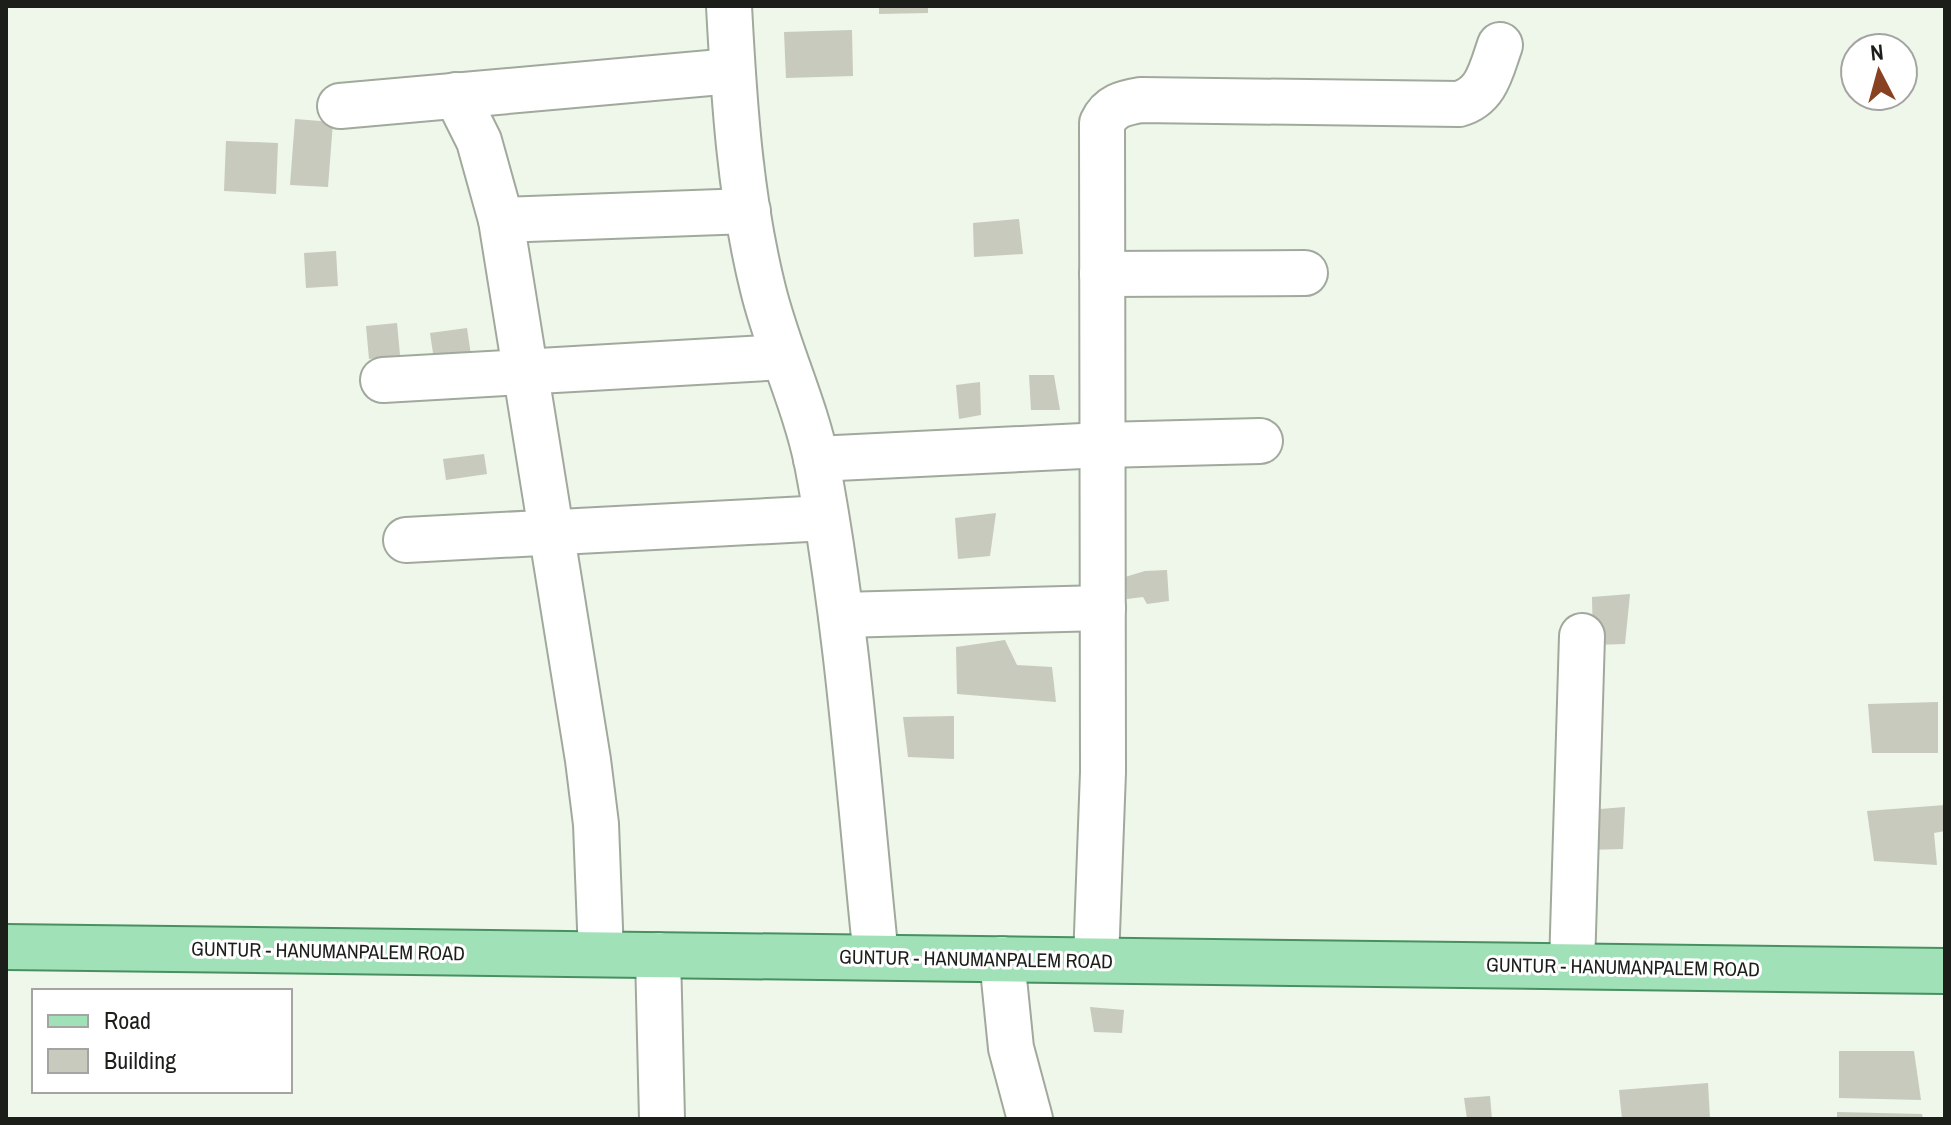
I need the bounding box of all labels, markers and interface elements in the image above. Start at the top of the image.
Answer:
north arrow [1839,32,1919,112]
text: N [1869,37,1885,68]
street label: GUNTUR - HANUMANPALEM ROAD [191,935,465,966]
street label: GUNTUR - HANUMANPALEM ROAD [839,943,1113,974]
street label: GUNTUR - HANUMANPALEM ROAD [1486,951,1760,982]
legend [32,989,292,1093]
text: Road [104,1004,151,1036]
text: Building [104,1044,176,1076]

